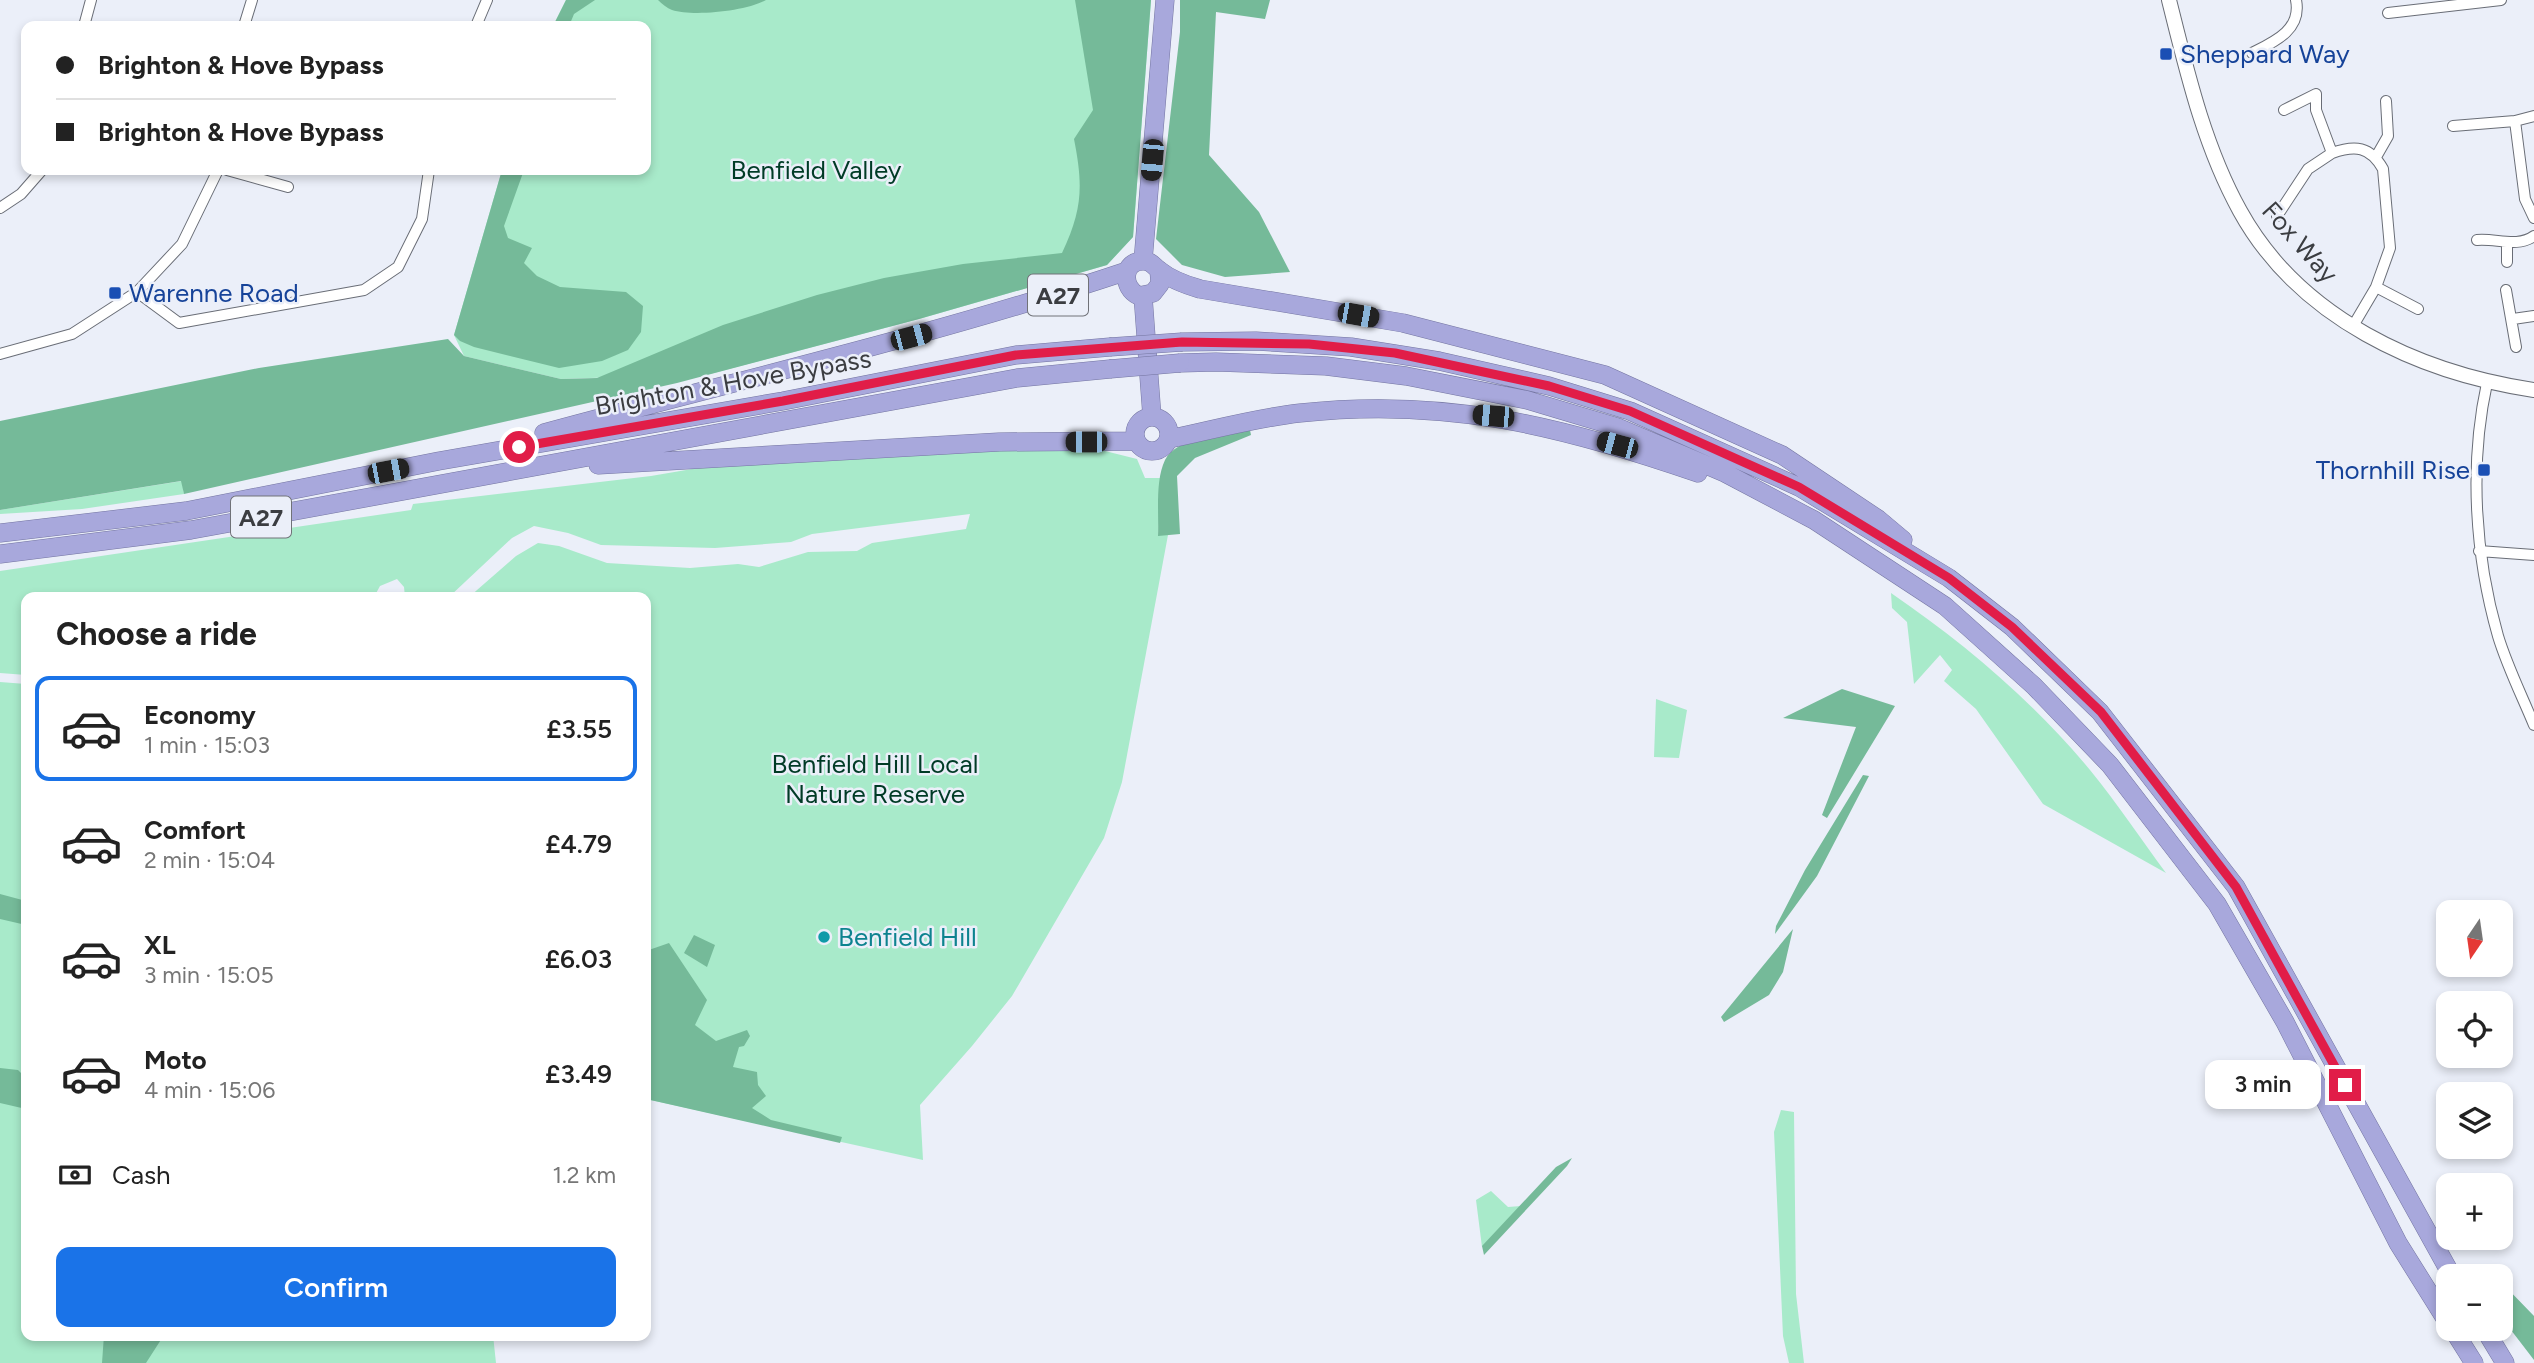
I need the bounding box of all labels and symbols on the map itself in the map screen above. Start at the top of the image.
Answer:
place label: Sheppard Way [2180,38,2350,70]
marker: Sheppard Way [2158,46,2174,62]
car [1140,138,1165,182]
park label: Benfield Valley [731,154,902,186]
street label: Fox Way [2255,195,2345,289]
road number: A27 [1028,274,1088,316]
place label: Warenne Road [129,277,299,309]
marker: Warenne Road [107,285,123,301]
car [1336,301,1381,329]
car [888,321,935,353]
street label: Brighton & Hove Bypass [592,342,874,422]
car [1472,404,1515,428]
car [1594,429,1641,461]
route start [503,431,535,463]
car [1066,432,1108,453]
place label: Thornhill Rise [2316,454,2470,486]
car [366,457,411,485]
marker: Thornhill Rise [2476,462,2492,478]
road number: A27 [231,496,291,538]
park label: Benfield Hill Local Nature Reserve [772,748,978,810]
north arrow [2436,900,2513,976]
place label: Benfield Hill [838,921,977,953]
marker: Benfield Hill [816,929,832,945]
callout: 3 min [2205,1060,2320,1110]
route end [2329,1069,2361,1101]

